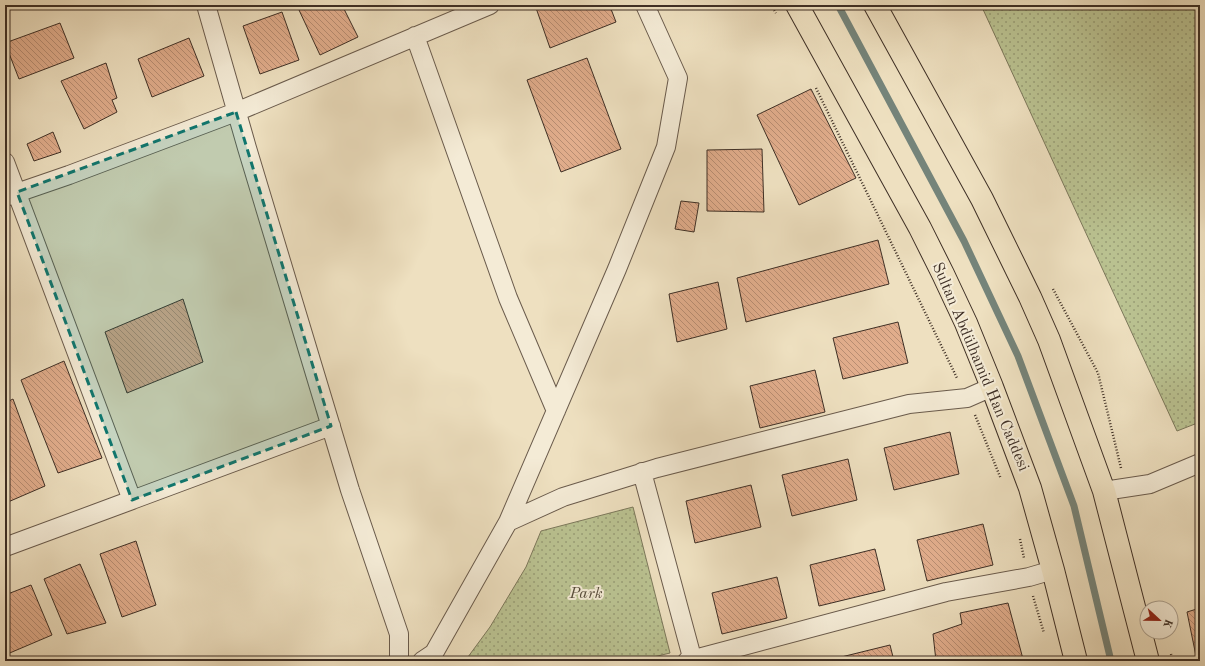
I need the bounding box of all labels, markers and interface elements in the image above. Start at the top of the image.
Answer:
street label: Sultan Abdülhamid Han Caddesi [929,260,1031,474]
park label: Park [568,586,603,602]
north arrow [1139,600,1179,640]
text: K [1160,617,1174,630]

